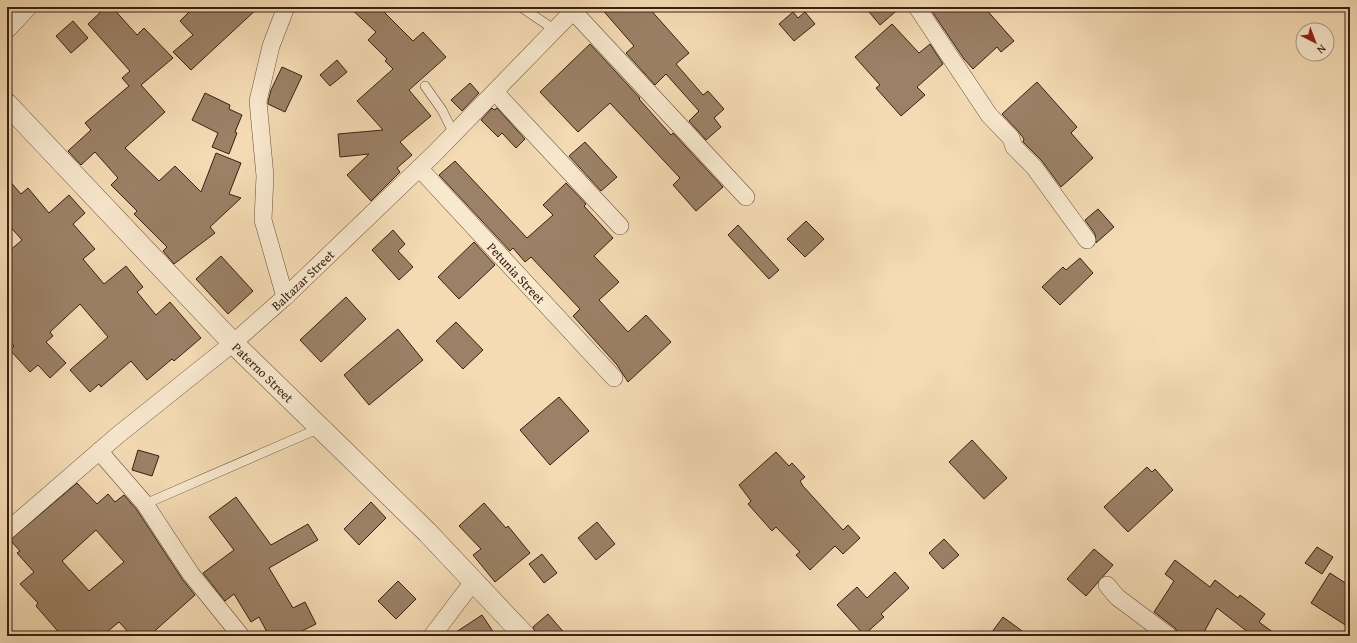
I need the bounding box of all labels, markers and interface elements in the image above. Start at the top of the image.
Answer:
north arrow [1295,22,1335,62]
text: N [1313,41,1330,58]
street label: Petunia Street [483,238,550,308]
street label: Baltazar Street [267,245,339,315]
street label: Paterno Street [228,338,298,407]

